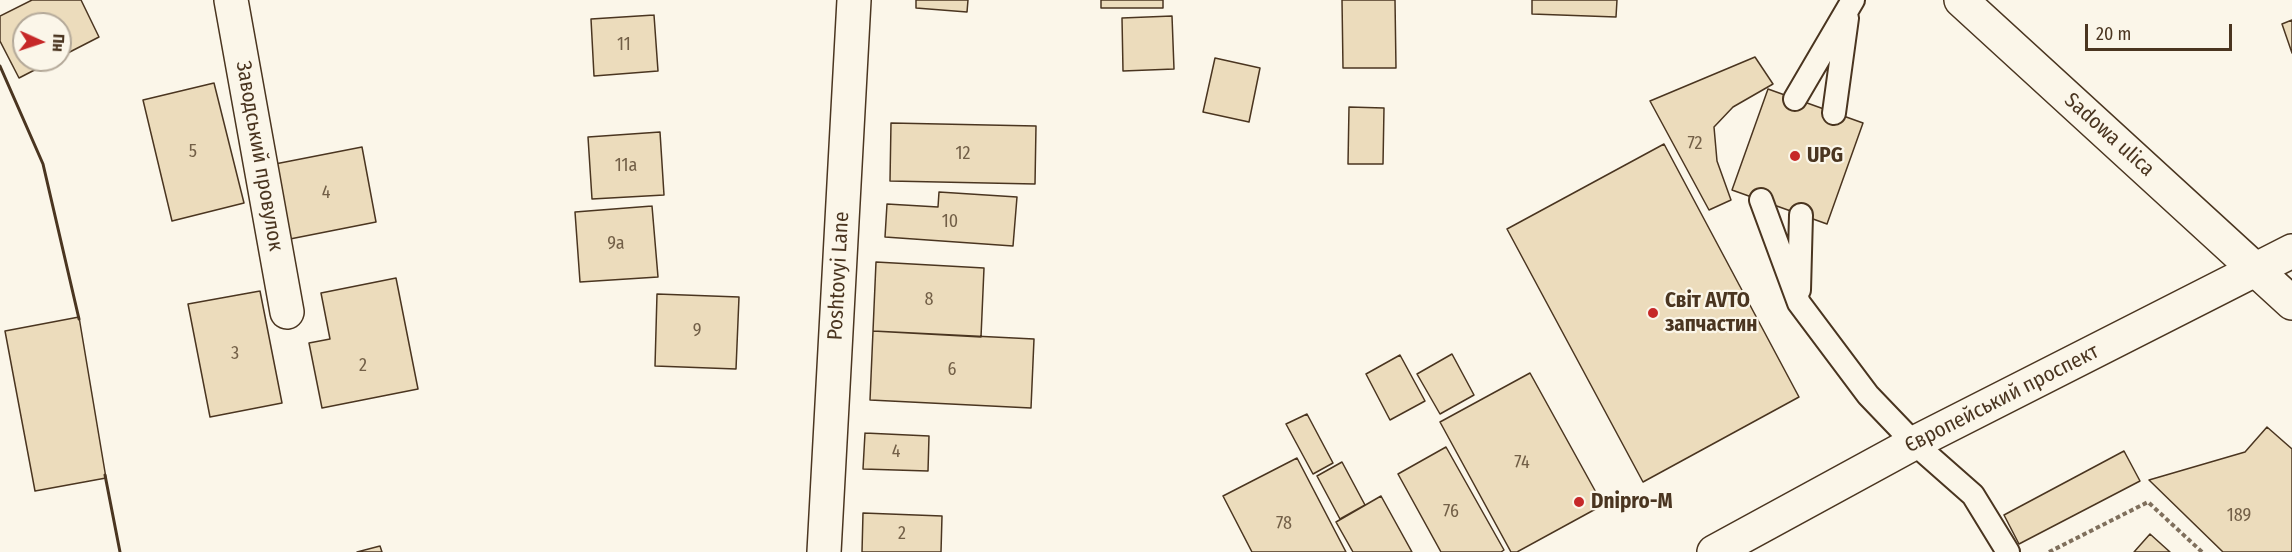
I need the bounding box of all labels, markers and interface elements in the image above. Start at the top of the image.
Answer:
north arrow [12,12,72,72]
scale bar [2088,12,2235,50]
text: 20 m [2096,23,2131,45]
text: Пн [49,33,68,52]
house number: 11 [617,34,631,56]
street label: Заводський провулок [230,59,288,253]
street label: Sadowa ulica [2059,88,2159,182]
house number: 72 [1687,133,1703,155]
house number: 5 [189,141,197,163]
house number: 12 [956,143,970,165]
place label: UPG [1807,143,1843,169]
marker: UPG [1788,149,1802,163]
house number: 11а [615,155,637,177]
house number: 4 [322,182,330,204]
street label: Poshtovyi Lane [823,211,855,341]
house number: 10 [942,211,958,233]
house number: 9а [607,233,625,255]
place label: Світ AVTO запчастин [1665,288,1757,338]
house number: 8 [925,289,933,311]
marker: Світ AVTO запчастин [1646,306,1660,320]
house number: 9 [693,320,701,342]
street label: Європейський проспект [1901,339,2103,459]
house number: 3 [231,343,239,365]
house number: 2 [359,355,367,377]
house number: 6 [948,359,956,381]
house number: 4 [892,441,900,463]
house number: 74 [1514,452,1530,474]
place label: Dnipro-M [1591,489,1673,515]
marker: Dnipro-M [1572,495,1586,509]
house number: 76 [1443,501,1459,523]
house number: 189 [2227,505,2251,527]
house number: 78 [1276,513,1292,535]
house number: 2 [898,523,906,545]

